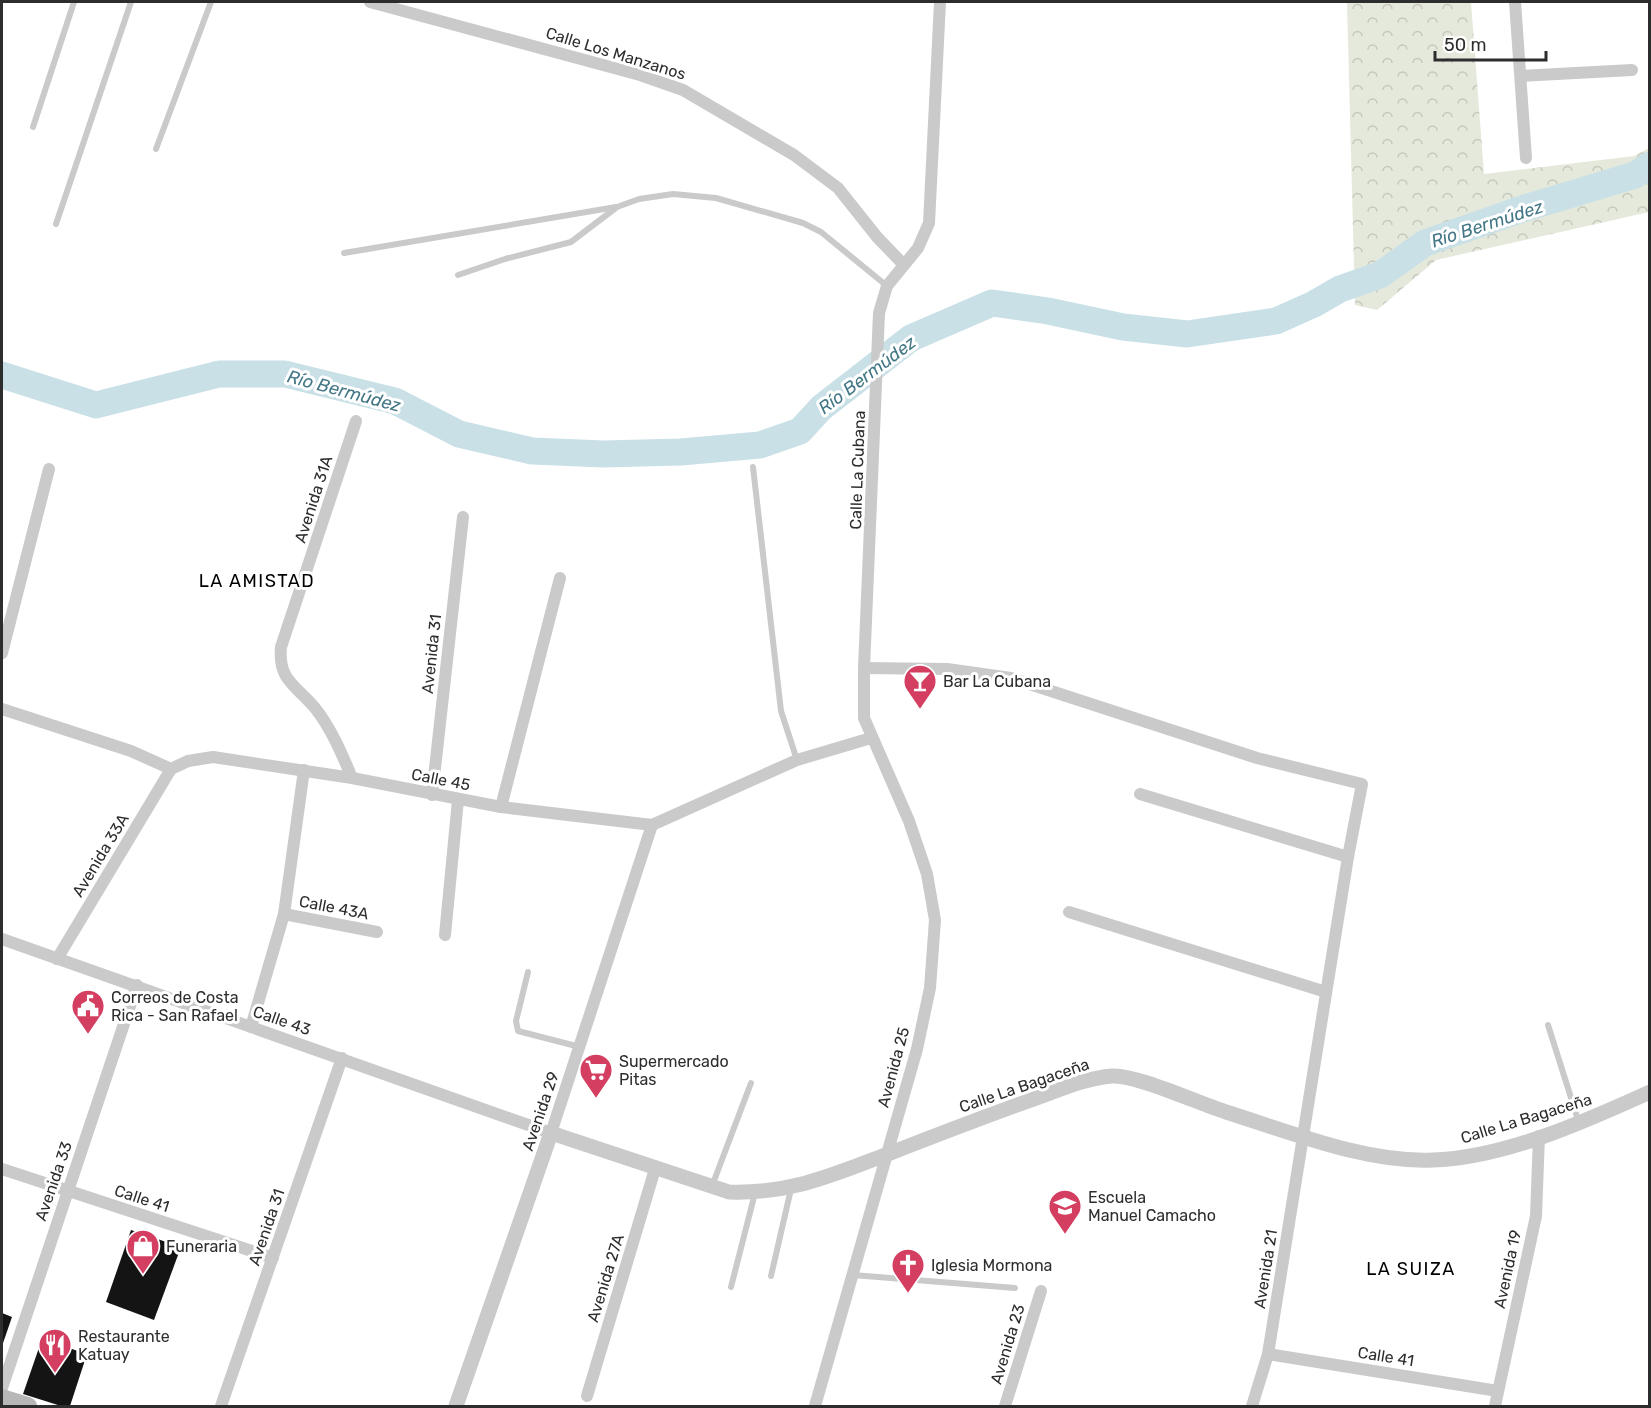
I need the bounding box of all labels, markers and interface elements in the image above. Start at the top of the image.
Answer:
street label: Calle Los Manzanos [544,23,688,84]
scale bar [1435,24,1546,62]
text: 50 m [1444,34,1487,56]
water label: Río Bermúdez [1428,196,1546,252]
water label: Río Bermúdez [814,331,920,419]
water label: Río Bermúdez [285,365,403,417]
street label: Calle La Cubana [846,410,869,530]
street label: Avenida 31A [290,453,337,545]
district label: LA AMISTAD [199,570,315,592]
street label: Avenida 31 [418,613,445,695]
bar icon: Bar La Cubana [902,663,938,710]
place label: Bar La Cubana [943,672,1051,691]
street label: Calle 45 [410,764,472,795]
street label: Avenida 33A [68,810,133,900]
street label: Calle 43A [298,891,371,924]
public building icon: Correos de Costa Rica - San Rafael [70,988,106,1035]
place label: Correos de Costa Rica - San Rafael [111,988,239,1025]
street label: Calle 43 [251,1002,313,1039]
street label: Avenida 25 [874,1025,913,1109]
supermarket icon: Supermercado Pitas [578,1052,614,1099]
place label: Supermercado Pitas [619,1052,729,1089]
street label: Calle La Bagaceña [957,1054,1092,1117]
street label: Avenida 29 [518,1069,563,1153]
street label: Calle La Bagaceña [1458,1089,1594,1147]
street label: Avenida 33 [31,1139,76,1223]
street label: Calle 41 [112,1181,172,1216]
street label: Avenida 31 [245,1186,288,1268]
school or university icon: Escuela Manuel Camacho [1047,1188,1083,1235]
place label: Escuela Manuel Camacho [1088,1188,1216,1225]
shop icon: Funeraria [125,1228,161,1275]
street label: Avenida 21 [1250,1228,1281,1310]
street label: Avenida 19 [1490,1228,1525,1310]
street label: Avenida 27A [583,1232,628,1324]
place label: Funeraria [166,1237,237,1256]
church icon: Iglesia Mormona [890,1247,926,1294]
place label: Iglesia Mormona [931,1256,1052,1275]
district label: LA SUIZA [1366,1258,1456,1280]
street label: Avenida 23 [986,1302,1029,1386]
restaurant icon: Restaurante Katuay [37,1327,73,1374]
place label: Restaurante Katuay [78,1327,170,1364]
street label: Calle 41 [1356,1343,1415,1370]

